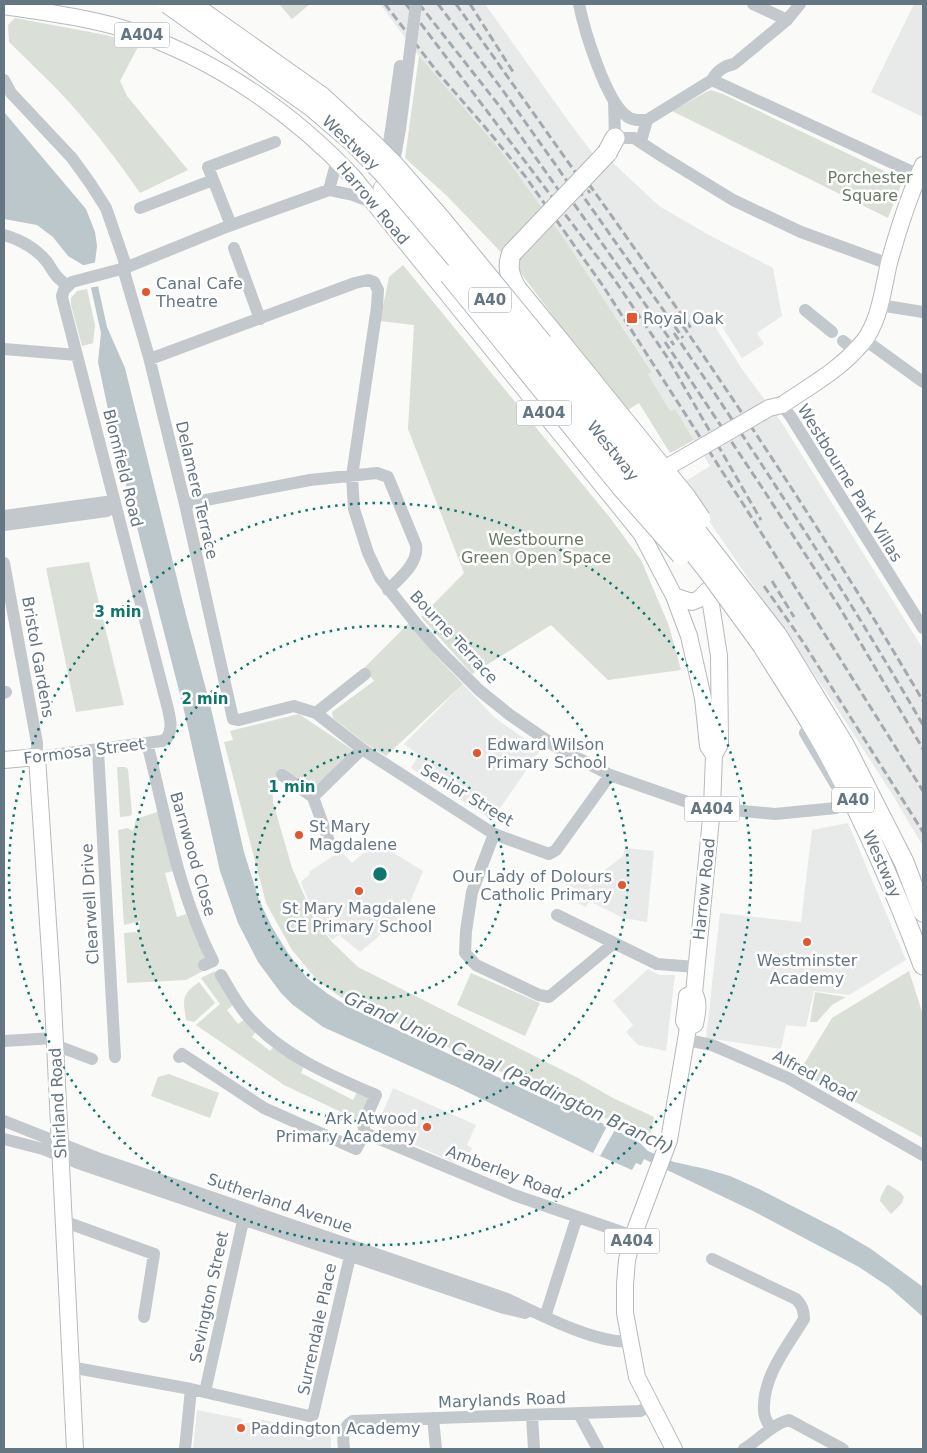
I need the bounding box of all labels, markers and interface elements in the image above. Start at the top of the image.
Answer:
road number: A404 [114,22,170,48]
street label: Westway [318,112,384,174]
street label: Harrow Road [333,158,413,248]
park label: Porchester Square [828,168,913,205]
place label: Canal Cafe Theatre [155,274,243,311]
marker: Canal Cafe Theatre [140,286,152,298]
road number: A40 [469,288,511,312]
place label: Royal Oak [643,309,724,328]
marker: Royal Oak [625,311,639,325]
road number: A404 [516,400,572,426]
street label: Westbourne Park Villas [794,401,906,565]
street label: Blomfield Road [99,407,147,529]
street label: Westway [583,417,643,485]
street label: Delamere Terrace [172,419,222,561]
park label: Westbourne Green Open Space [461,530,611,567]
street label: Bourne Terrace [406,586,502,688]
street label: Bristol Gardens [18,595,58,719]
text: 3 min [94,603,142,621]
text: 2 min [181,690,229,708]
street label: Formosa Street [22,734,146,768]
place label: Edward Wilson Primary School [487,735,607,772]
marker: Edward Wilson Primary School [471,747,483,759]
street label: Senior Street [417,760,517,830]
text: 1 min [268,778,316,796]
road number: A40 [832,788,874,812]
street label: Barnwood Close [166,790,220,918]
road number: A404 [684,796,740,822]
place label: St Mary Magdalene [309,817,397,854]
street label: Westway [859,827,905,901]
marker: St Mary Magdalene [293,829,305,841]
street label: Harrow Road [689,837,719,941]
street label: Clearwell Drive [77,843,103,965]
centre of rings [371,865,389,883]
place label: Our Lady of Dolours Catholic Primary [452,867,612,904]
marker: Our Lady of Dolours Catholic Primary [616,879,628,891]
marker: St Mary Magdalene CE Primary School [353,885,365,897]
place label: St Mary Magdalene CE Primary School [282,899,436,936]
marker: Westminster Academy [801,936,813,948]
place label: Westminster Academy [757,951,858,988]
water label: Grand Union Canal (Paddington Branch) [341,986,677,1158]
street label: Alfred Road [770,1046,860,1106]
street label: Shirland Road [46,1047,70,1159]
place label: Ark Atwood Primary Academy [276,1109,417,1146]
marker: Ark Atwood Primary Academy [421,1121,433,1133]
street label: Amberley Road [444,1141,564,1203]
street label: Sutherland Avenue [205,1169,355,1237]
road number: A404 [604,1228,660,1254]
street label: Sevington Street [186,1229,232,1365]
street label: Surrendale Place [294,1261,340,1397]
street label: Marylands Road [438,1388,566,1412]
place label: Paddington Academy [251,1419,420,1438]
marker: Paddington Academy [235,1422,247,1434]

